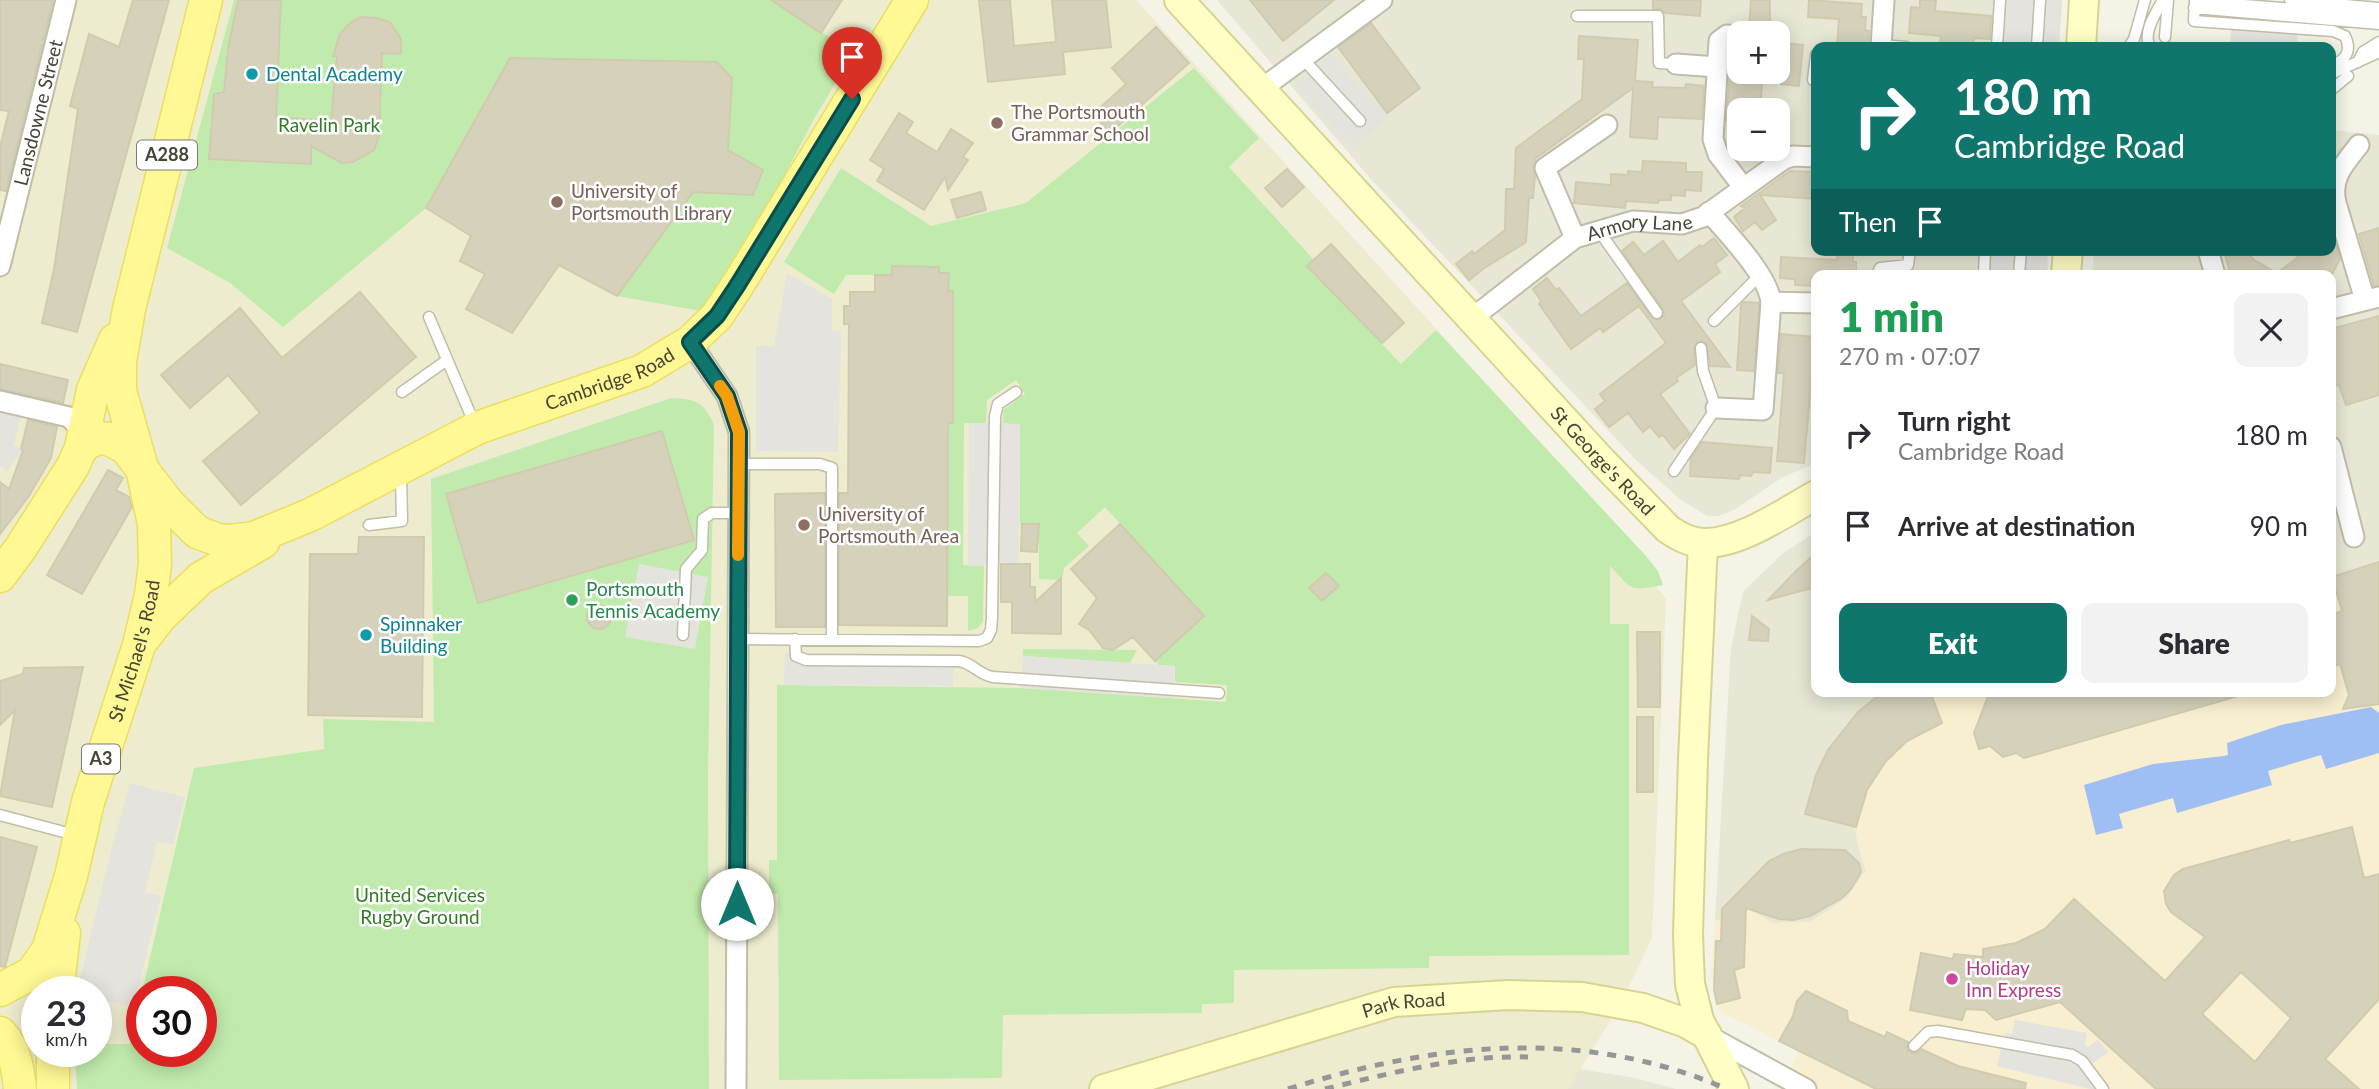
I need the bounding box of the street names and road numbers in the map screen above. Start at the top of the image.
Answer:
street label: Lansdowne Street [8,37,67,188]
road number: A288 [137,140,197,170]
street label: Armory Lane [1584,209,1695,245]
street label: Cambridge Road [542,342,678,415]
street label: St George's Road [1546,401,1660,520]
street label: St Michael's Road [103,579,164,724]
road number: A3 [82,744,120,774]
street label: Park Road [1359,987,1446,1022]

